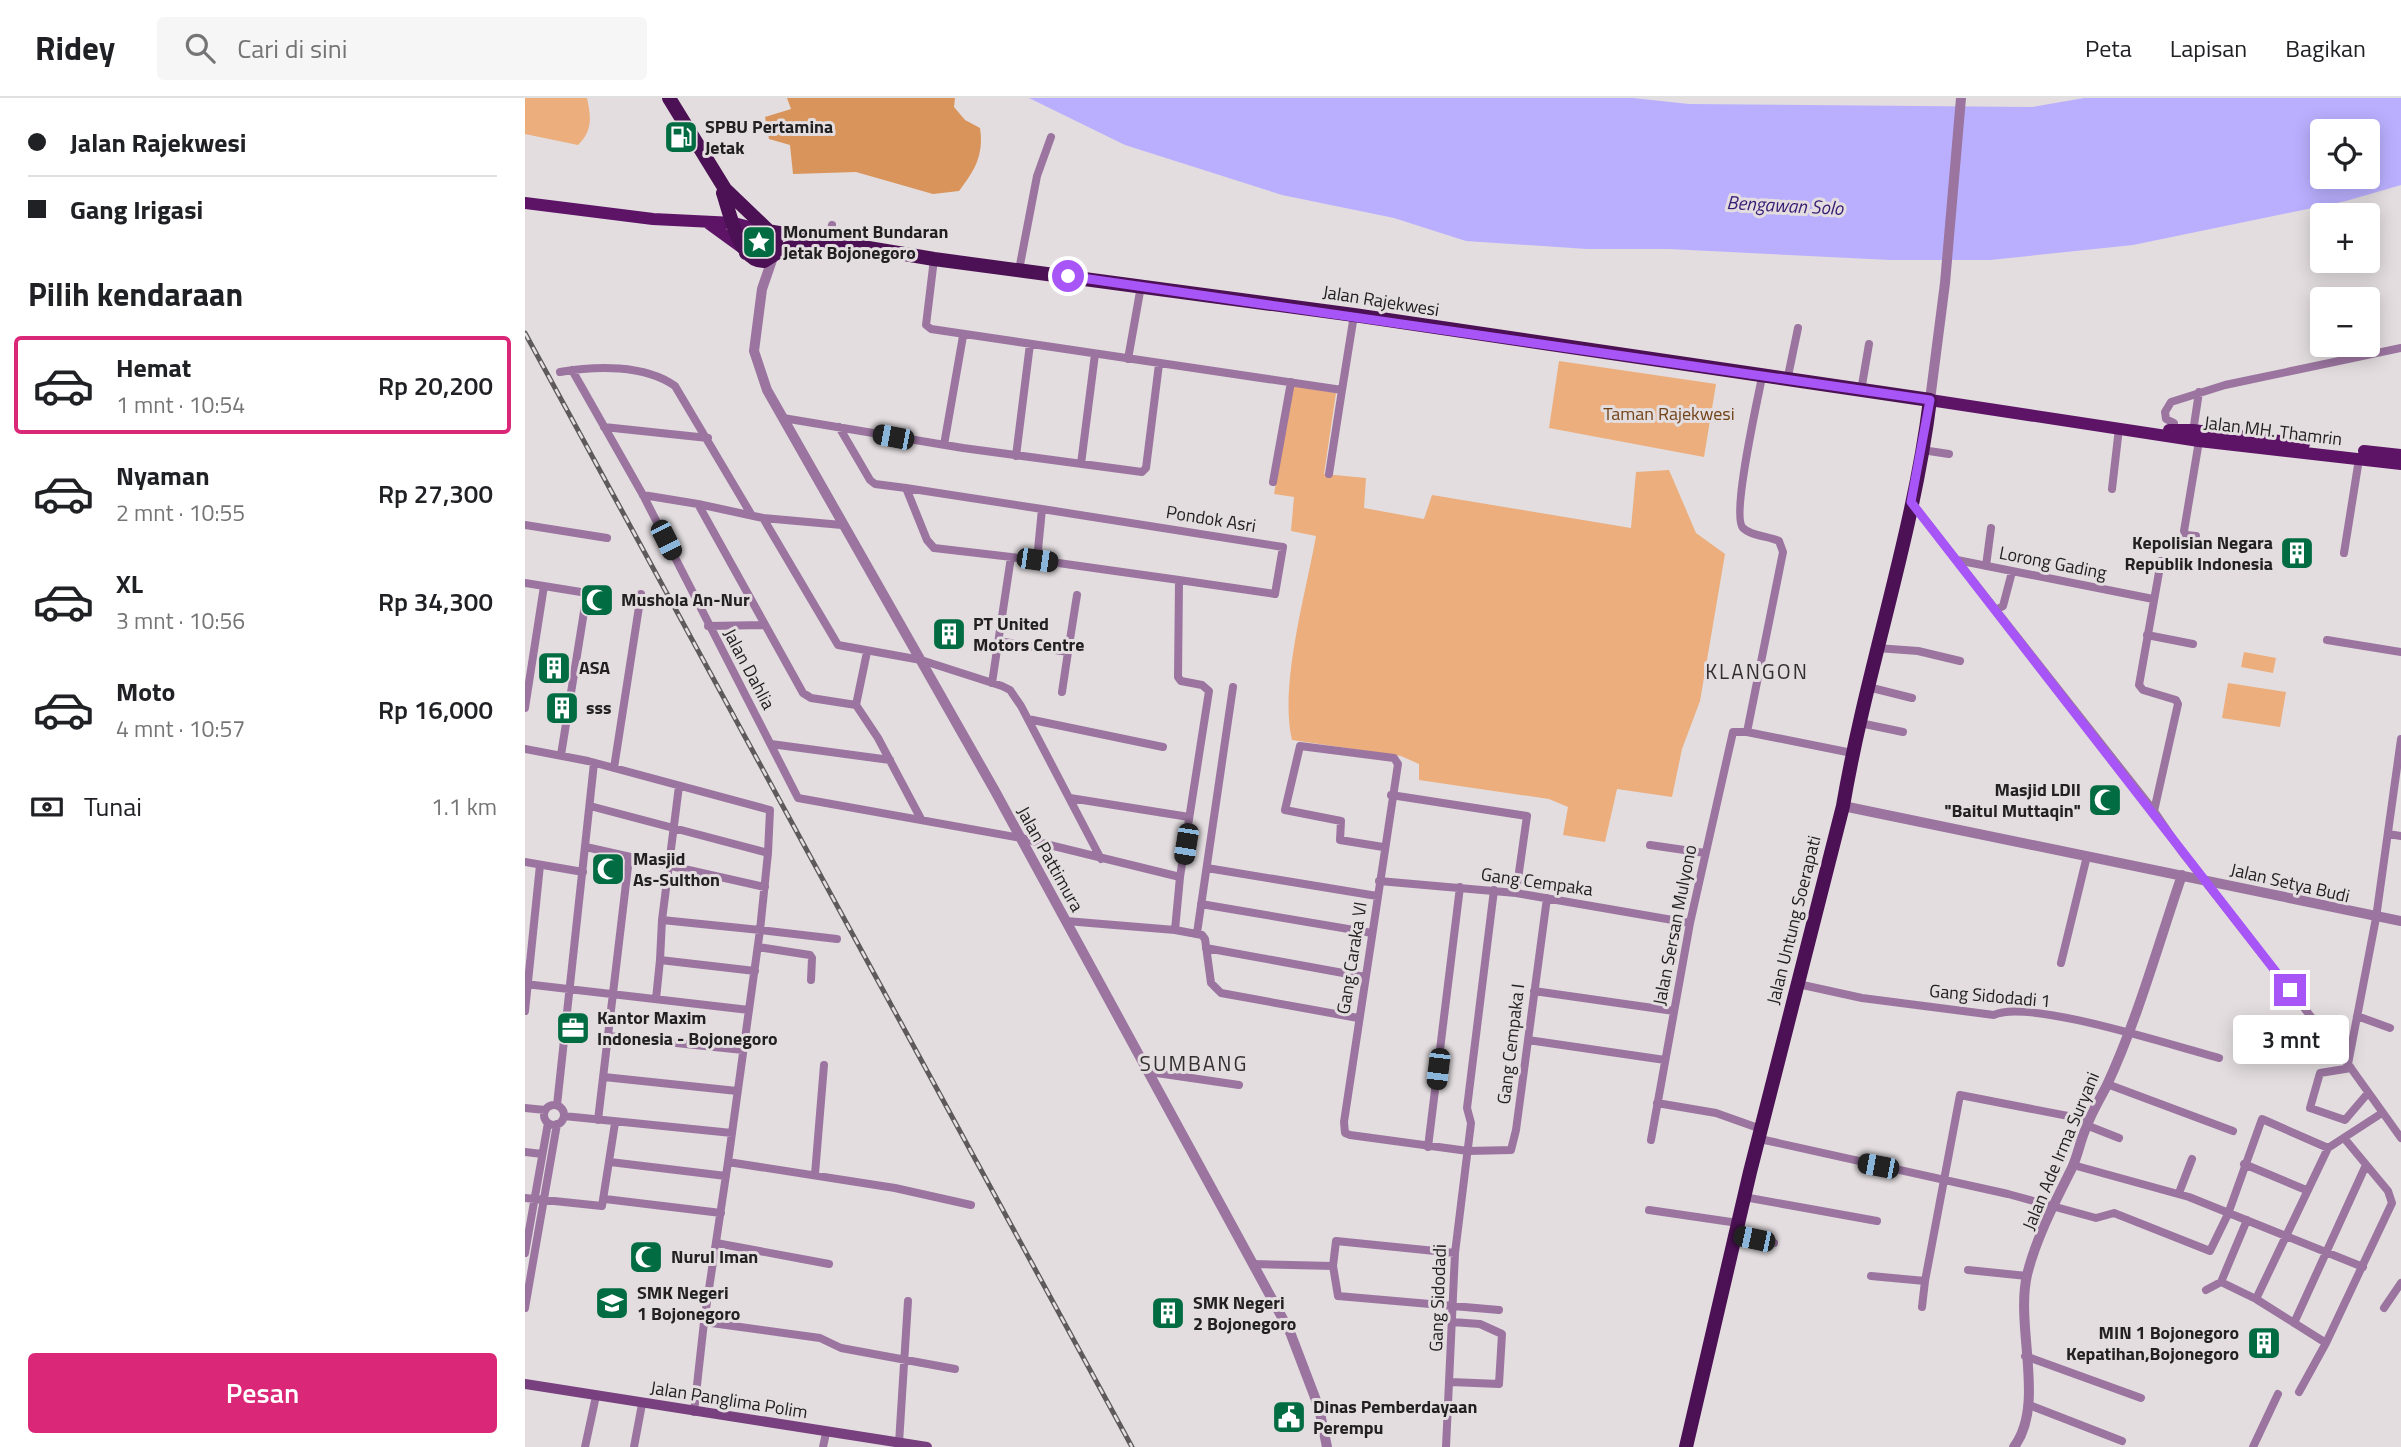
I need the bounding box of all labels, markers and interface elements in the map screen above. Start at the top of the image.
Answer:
search box [157,17,647,80]
text: Ridey [35,23,115,73]
icon: search [181,29,219,67]
text: Cari di sini [237,29,347,68]
text: Peta [2085,30,2132,66]
text: Lapisan [2170,30,2247,66]
text: Bagikan [2285,30,2366,66]
place label: SPBU Pertamina Jetak [705,113,833,161]
fuel station icon: SPBU Pertamina Jetak [662,118,700,156]
map controls [2310,119,2380,357]
button: locate [2310,119,2380,189]
text: Jalan Rajekwesi [70,123,247,162]
water label: Bengawan Solo [1726,187,1845,222]
text: Gang Irigasi [70,190,203,229]
button: + [2310,203,2380,273]
place label: Monument Bundaran Jetak Bojonegoro [783,218,948,266]
place icon: Monument Bundaran Jetak Bojonegoro [740,223,778,261]
route start [1052,260,1084,292]
text: Pilih kendaraan [28,270,243,318]
street label: Jalan Rajekwesi [1321,278,1441,323]
button: − [2310,287,2380,357]
text: Hemat [116,348,191,387]
icon: car [32,354,95,417]
text: Rp 20,200 [378,366,493,405]
text: 1 mnt · 10:54 [116,387,245,422]
park label: Taman Rajekwesi [1603,400,1735,427]
street label: Jalan MH. Thamrin [2202,409,2344,452]
car [871,423,916,451]
text: Nyaman [116,456,210,495]
icon: car [32,462,95,525]
text: Rp 27,300 [378,474,493,513]
text: 2 mnt · 10:55 [116,495,245,530]
street label: Pondok Asri [1164,498,1258,539]
car [648,517,685,563]
place label: Kepolisian Negara Republik Indonesia [2125,529,2273,577]
building icon: Kepolisian Negara Republik Indonesia [2278,534,2316,572]
street label: Lorong Gading [1997,539,2109,586]
car [1015,547,1060,573]
text: XL [116,564,143,603]
icon: car [32,570,95,633]
mosque icon: Mushola An-Nur [578,581,616,619]
text: Rp 34,300 [378,582,493,621]
place label: Mushola An-Nur [621,586,750,613]
text: 3 mnt · 10:56 [116,603,245,638]
place label: PT United Motors Centre [973,610,1084,658]
building icon: PT United Motors Centre [930,615,968,653]
street label: Jalan Dahlia [717,623,782,714]
building icon: ASA [535,649,573,687]
place label: ASA [579,654,610,681]
district label: KLANGON [1705,655,1809,687]
text: Moto [116,672,175,711]
icon: car [32,678,95,741]
building icon: sss [543,689,581,727]
text: Rp 16,000 [378,690,493,729]
place label: sss [586,694,612,721]
text: 4 mnt · 10:57 [116,711,245,746]
place label: Masjid LDII "Baitul Muttaqin" [1944,776,2081,824]
mosque icon: Masjid LDII "Baitul Muttaqin" [2086,781,2124,819]
text: Tunai [84,787,142,826]
icon: cash [28,788,66,826]
text: 1.1 km [431,789,497,824]
street label: Jalan Pattimura [1010,801,1091,916]
car [1173,822,1200,866]
street label: Jalan Untung Soerapati [1759,833,1828,1007]
street label: Jalan Sersan Mulyono [1646,842,1703,1008]
place label: Masjid As-Sulthon [633,845,720,893]
mosque icon: Masjid As-Sulthon [589,850,627,888]
street label: Jalan Setya Budi [2228,856,2352,909]
street label: Gang Cempaka [1479,860,1595,903]
street label: Gang Caraka VI [1329,900,1374,1016]
route end [2274,974,2306,1006]
street label: Gang Sidodadi 1 [1928,977,2052,1014]
street label: Gang Cempaka I [1490,982,1531,1106]
place label: Kantor Maxim Indonesia - Bojonegoro [597,1004,778,1052]
office icon: Kantor Maxim Indonesia - Bojonegoro [554,1009,592,1047]
callout: 3 mnt [2232,1015,2348,1064]
text: 3 mnt [2262,1022,2320,1057]
district label: SUMBANG [1140,1047,1248,1079]
car [1426,1047,1451,1091]
street label: Jalan Ade Irma Suryani [2015,1067,2106,1234]
car [1856,1152,1901,1180]
car [1732,1224,1777,1254]
mosque icon: Nurul Iman [627,1238,665,1276]
place label: Nurul Iman [671,1243,758,1270]
street label: Gang Sidodadi [1422,1244,1453,1352]
place label: SMK Negeri 1 Bojonegoro [637,1279,740,1327]
school or university icon: SMK Negeri 1 Bojonegoro [593,1284,631,1322]
place label: SMK Negeri 2 Bojonegoro [1193,1289,1296,1337]
building icon: SMK Negeri 2 Bojonegoro [1149,1294,1187,1332]
place label: MIN 1 Bojonegoro Kepatihan,Bojonegoro [2066,1319,2239,1367]
building icon: MIN 1 Bojonegoro Kepatihan,Bojonegoro [2245,1324,2283,1362]
button: Pesan [28,1353,497,1433]
street label: Jalan Panglima Polim [648,1374,810,1425]
place label: Dinas Pemberdayaan Perempu [1313,1393,1477,1441]
public building icon: Dinas Pemberdayaan Perempu [1270,1398,1308,1436]

